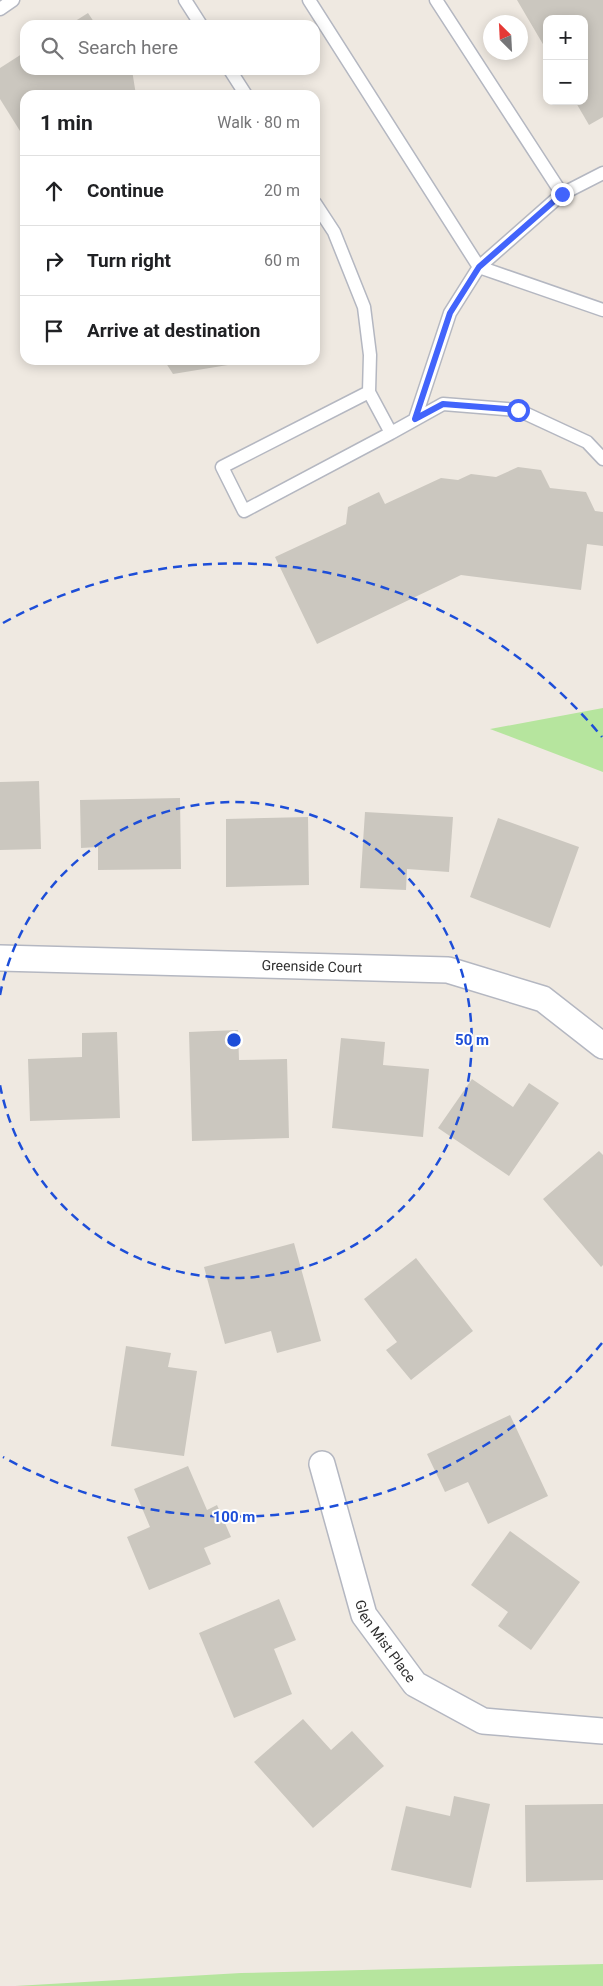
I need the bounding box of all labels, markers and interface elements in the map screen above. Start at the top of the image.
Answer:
north arrow [483,15,528,60]
map controls [543,15,588,105]
button: + [543,15,588,60]
search box [20,20,320,75]
icon: search [38,34,66,62]
text: Search here [78,36,178,59]
button: − [543,60,588,105]
text: 1 min [40,111,93,135]
text: Walk · 80 m [217,113,300,132]
icon: ahead [40,177,68,205]
text: Continue [87,179,164,202]
text: 20 m [264,181,300,200]
route end [551,183,574,206]
icon: right [40,247,68,275]
text: Turn right [87,249,171,272]
text: 60 m [264,251,300,270]
icon: arrive [40,317,68,345]
text: Arrive at destination [87,319,260,342]
route start [507,399,530,422]
street label: Greenside Court [261,957,363,976]
centre of rings [225,1031,243,1049]
text: 50 m [455,1031,489,1049]
text: 100 m [213,1508,255,1526]
street label: Glen Mist Place [352,1598,419,1686]

